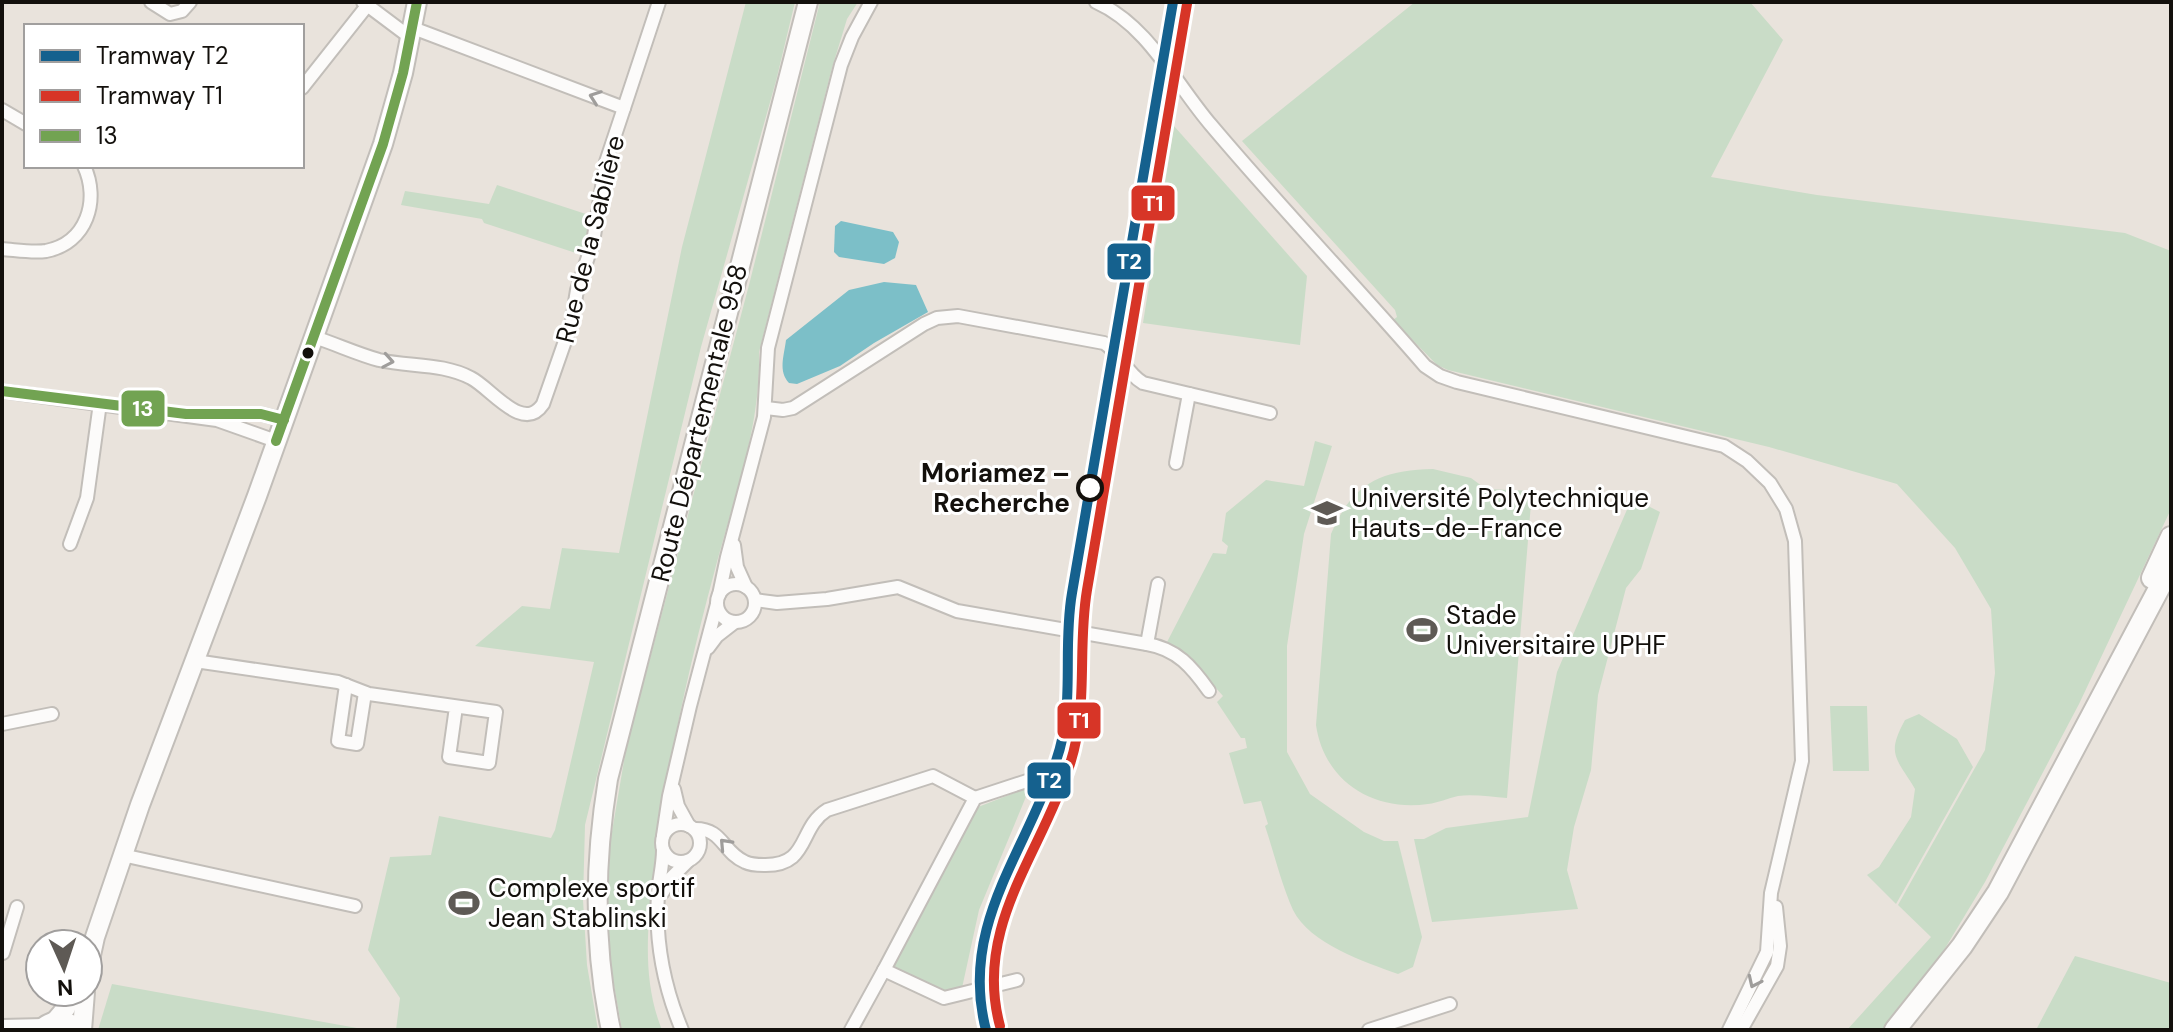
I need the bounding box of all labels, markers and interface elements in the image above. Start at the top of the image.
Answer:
legend [24,24,304,168]
text: Tramway T2 [96,40,229,71]
text: Tramway T1 [96,80,223,111]
one-way arrow [589,91,603,107]
text: 13 [96,120,118,151]
street label: Rue de la Sablière [548,132,632,346]
line badge: T1 [1130,184,1176,222]
text: T1 [1142,189,1164,218]
line badge: T2 [1106,242,1152,281]
text: T2 [1116,247,1142,276]
street label: Route Départementale 958 [643,261,755,585]
unlabelled marker [300,345,316,361]
one-way arrow [382,351,395,368]
line badge: 13 [120,389,166,428]
text: 13 [132,394,154,423]
place label: Moriamez – Recherche [921,456,1070,520]
marker: Moriamez – Recherche [1077,475,1103,501]
place label: Université Polytechnique Hauts-de-France [1351,481,1649,545]
school or university icon: Université Polytechnique Hauts-de-France [1310,496,1344,530]
place label: Stade Universitaire UPHF [1446,598,1666,662]
sports icon: Stade Universitaire UPHF [1405,613,1439,647]
line badge: T1 [1056,701,1102,740]
text: T1 [1068,706,1090,735]
line badge: T2 [1026,761,1072,800]
text: T2 [1036,766,1062,795]
one-way arrow [719,839,734,853]
place label: Complexe sportif Jean Stablinski [488,871,695,935]
sports icon: Complexe sportif Jean Stablinski [447,886,481,920]
north arrow [24,928,104,1008]
text: N [56,973,74,1002]
one-way arrow [1747,974,1763,989]

